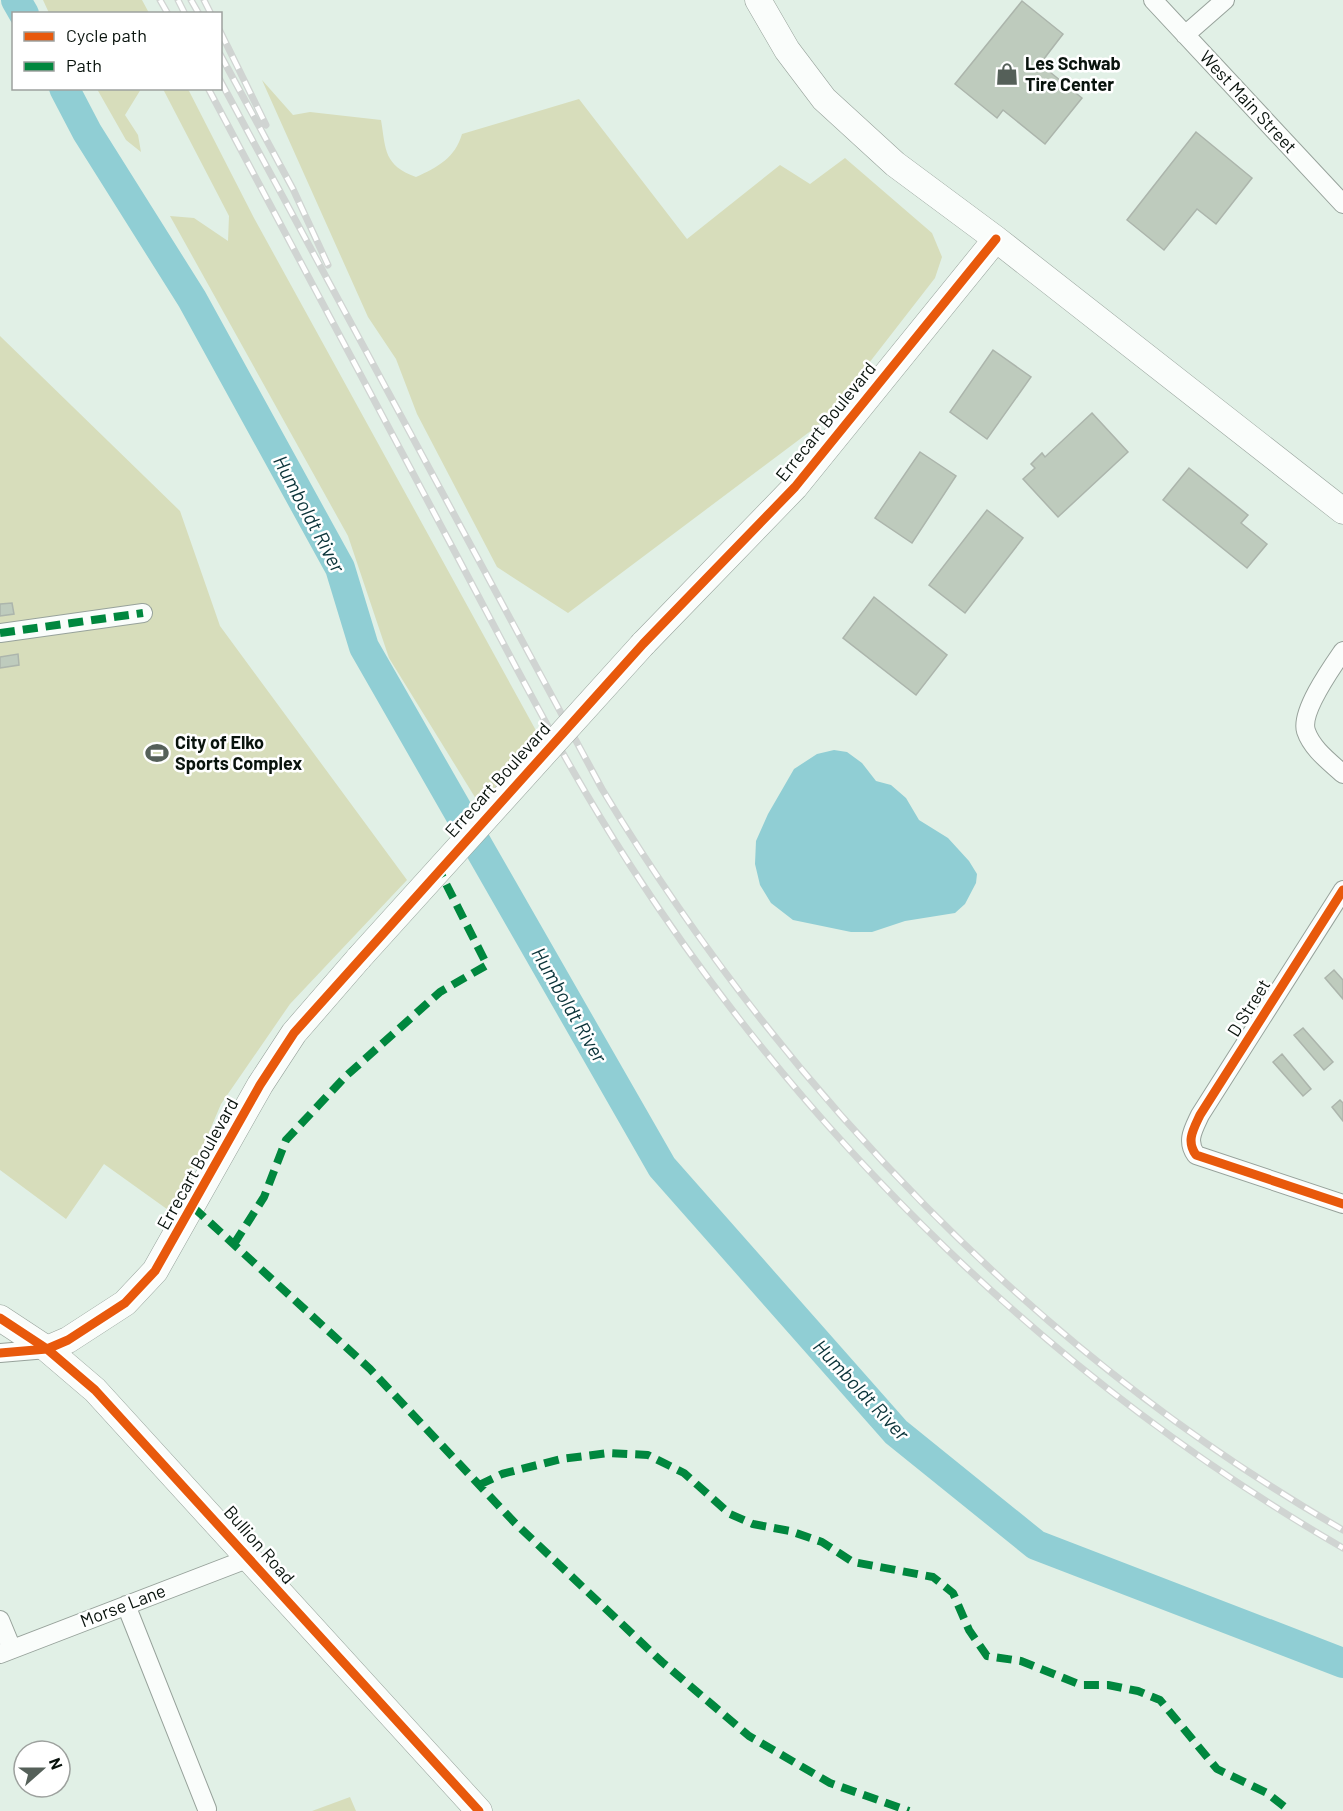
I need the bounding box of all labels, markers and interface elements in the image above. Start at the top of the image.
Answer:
legend [12,12,222,90]
text: Cycle path [66,24,147,46]
street label: West Main Street [1196,45,1302,157]
place label: Les Schwab Tire Center [1025,52,1121,95]
text: Path [66,54,102,76]
shop icon: Les Schwab Tire Center [994,61,1020,87]
street label: Errecart Boulevard [770,357,880,485]
water label: Humboldt River [269,451,351,577]
street label: Errecart Boulevard [440,717,555,841]
place label: City of Elko Sports Complex [175,731,302,774]
sports icon: City of Elko Sports Complex [144,740,170,766]
water label: Humboldt River [527,943,613,1067]
street label: D Street [1222,975,1274,1040]
street label: Errecart Boulevard [152,1094,242,1233]
water label: Humboldt River [809,1334,915,1445]
street label: Bullion Road [220,1501,300,1588]
street label: Morse Lane [77,1579,168,1631]
north arrow [12,1739,72,1799]
text: N [46,1755,67,1772]

